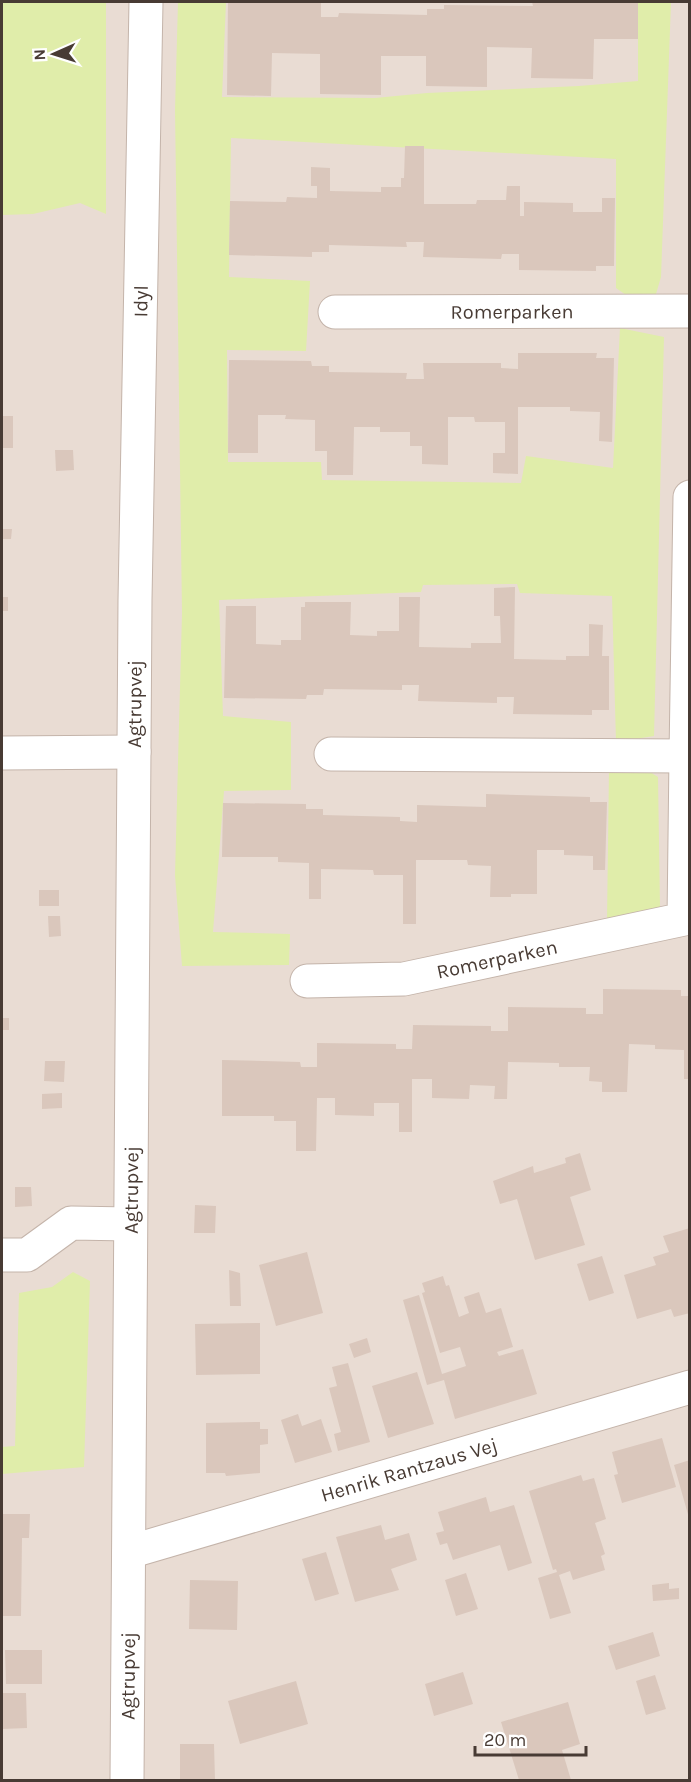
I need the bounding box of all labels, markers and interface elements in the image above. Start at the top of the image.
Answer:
north arrow [24,24,84,84]
text: N [30,49,49,61]
street label: Idyl [129,285,153,317]
street label: Romerparken [450,300,574,324]
street label: Agtrupvej [123,660,147,748]
street label: Romerparken [434,935,560,984]
street label: Agtrupvej [120,1146,143,1234]
street label: Henrik Rantzaus Vej [318,1433,500,1507]
street label: Agtrupvej [116,1632,140,1720]
scale bar [475,1719,586,1757]
text: 20 m [484,1729,526,1751]

